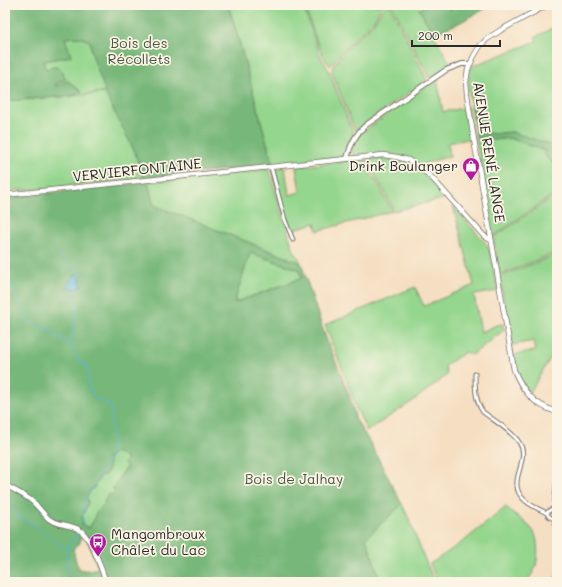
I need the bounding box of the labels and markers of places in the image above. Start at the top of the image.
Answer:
place label: Drink Boulanger [349,156,458,175]
shop icon: Drink Boulanger [461,156,481,181]
place label: Mangombroux Châlet du Lac [111,524,206,559]
bus stop icon: Mangombroux Châlet du Lac [88,532,108,557]

